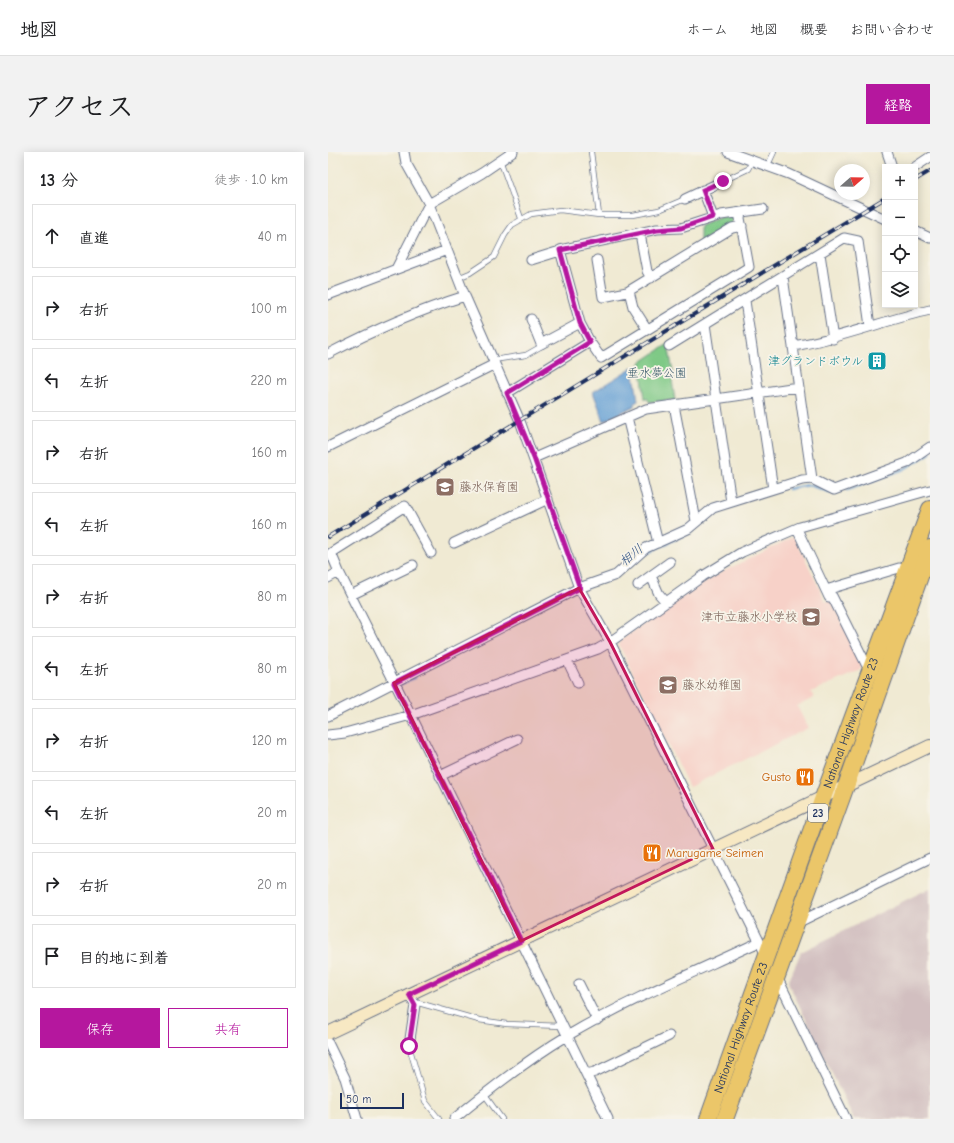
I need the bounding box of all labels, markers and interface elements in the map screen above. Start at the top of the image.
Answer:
text: 地図 [20,19,58,41]
text: ホーム [687,21,728,38]
text: 地図 [750,21,778,38]
text: 概要 [800,21,828,38]
text: お問い合わせ [850,21,934,38]
button: 経路 [866,84,930,124]
text: アクセス [24,91,134,123]
north arrow [834,164,870,200]
map controls [882,164,918,308]
button: + [882,164,918,200]
text: 13 分 [40,171,78,190]
text: 徒歩 · 1.0 km [215,172,288,187]
route end [714,172,732,190]
button: − [882,200,918,236]
icon: ahead [41,225,63,247]
text: 直進 [79,229,109,247]
text: 40 m [258,229,287,244]
button: locate [882,236,918,272]
button: layers [882,272,918,308]
icon: right [41,297,63,319]
text: 右折 [79,301,109,319]
text: 100 m [251,301,287,316]
building icon: 津グランドボウル [866,350,888,372]
place label: 津グランドボウル [768,354,863,368]
park label: 垂水夢公園 [627,366,687,380]
icon: left [41,369,63,391]
text: 左折 [79,373,109,391]
text: 220 m [250,373,287,388]
icon: right [41,441,63,463]
text: 右折 [79,445,109,463]
text: 160 m [252,445,287,460]
school or university icon: 藤水保育園 [434,476,456,498]
place label: 藤水保育園 [459,480,519,494]
icon: left [41,513,63,535]
text: 左折 [79,517,109,535]
text: 160 m [252,517,287,532]
water label: 相川 [616,541,646,569]
icon: right [41,585,63,607]
text: 右折 [79,589,109,607]
text: 80 m [257,589,287,604]
school or university icon: 津市立藤水小学校 [800,606,822,628]
place label: 津市立藤水小学校 [701,610,797,624]
street label: National Highway Route 23 [820,656,881,790]
icon: left [41,657,63,679]
text: 左折 [79,661,109,679]
text: 80 m [257,661,287,676]
school or university icon: 藤水幼稚園 [657,674,679,696]
place label: 藤水幼稚園 [682,678,742,692]
icon: right [41,729,63,751]
text: 右折 [79,733,109,751]
text: 120 m [252,733,287,748]
restaurant icon: Gusto [794,766,816,788]
place label: Gusto [762,770,791,784]
icon: left [41,801,63,823]
road number: 23 [808,804,828,822]
text: 左折 [79,805,109,823]
text: 20 m [257,805,287,820]
restaurant icon: Marugame Seimen [641,842,663,864]
place label: Marugame Seimen [666,846,764,860]
icon: right [41,873,63,895]
text: 右折 [79,877,109,895]
text: 20 m [257,877,287,892]
icon: arrive [41,945,63,967]
text: 目的地に到着 [79,949,169,967]
street label: National Highway Route 23 [711,960,771,1095]
button: 保存 [40,1008,160,1048]
button: 共有 [168,1008,288,1048]
route start [400,1037,418,1055]
scale bar [340,1091,404,1110]
text: 50 m [346,1093,371,1106]

